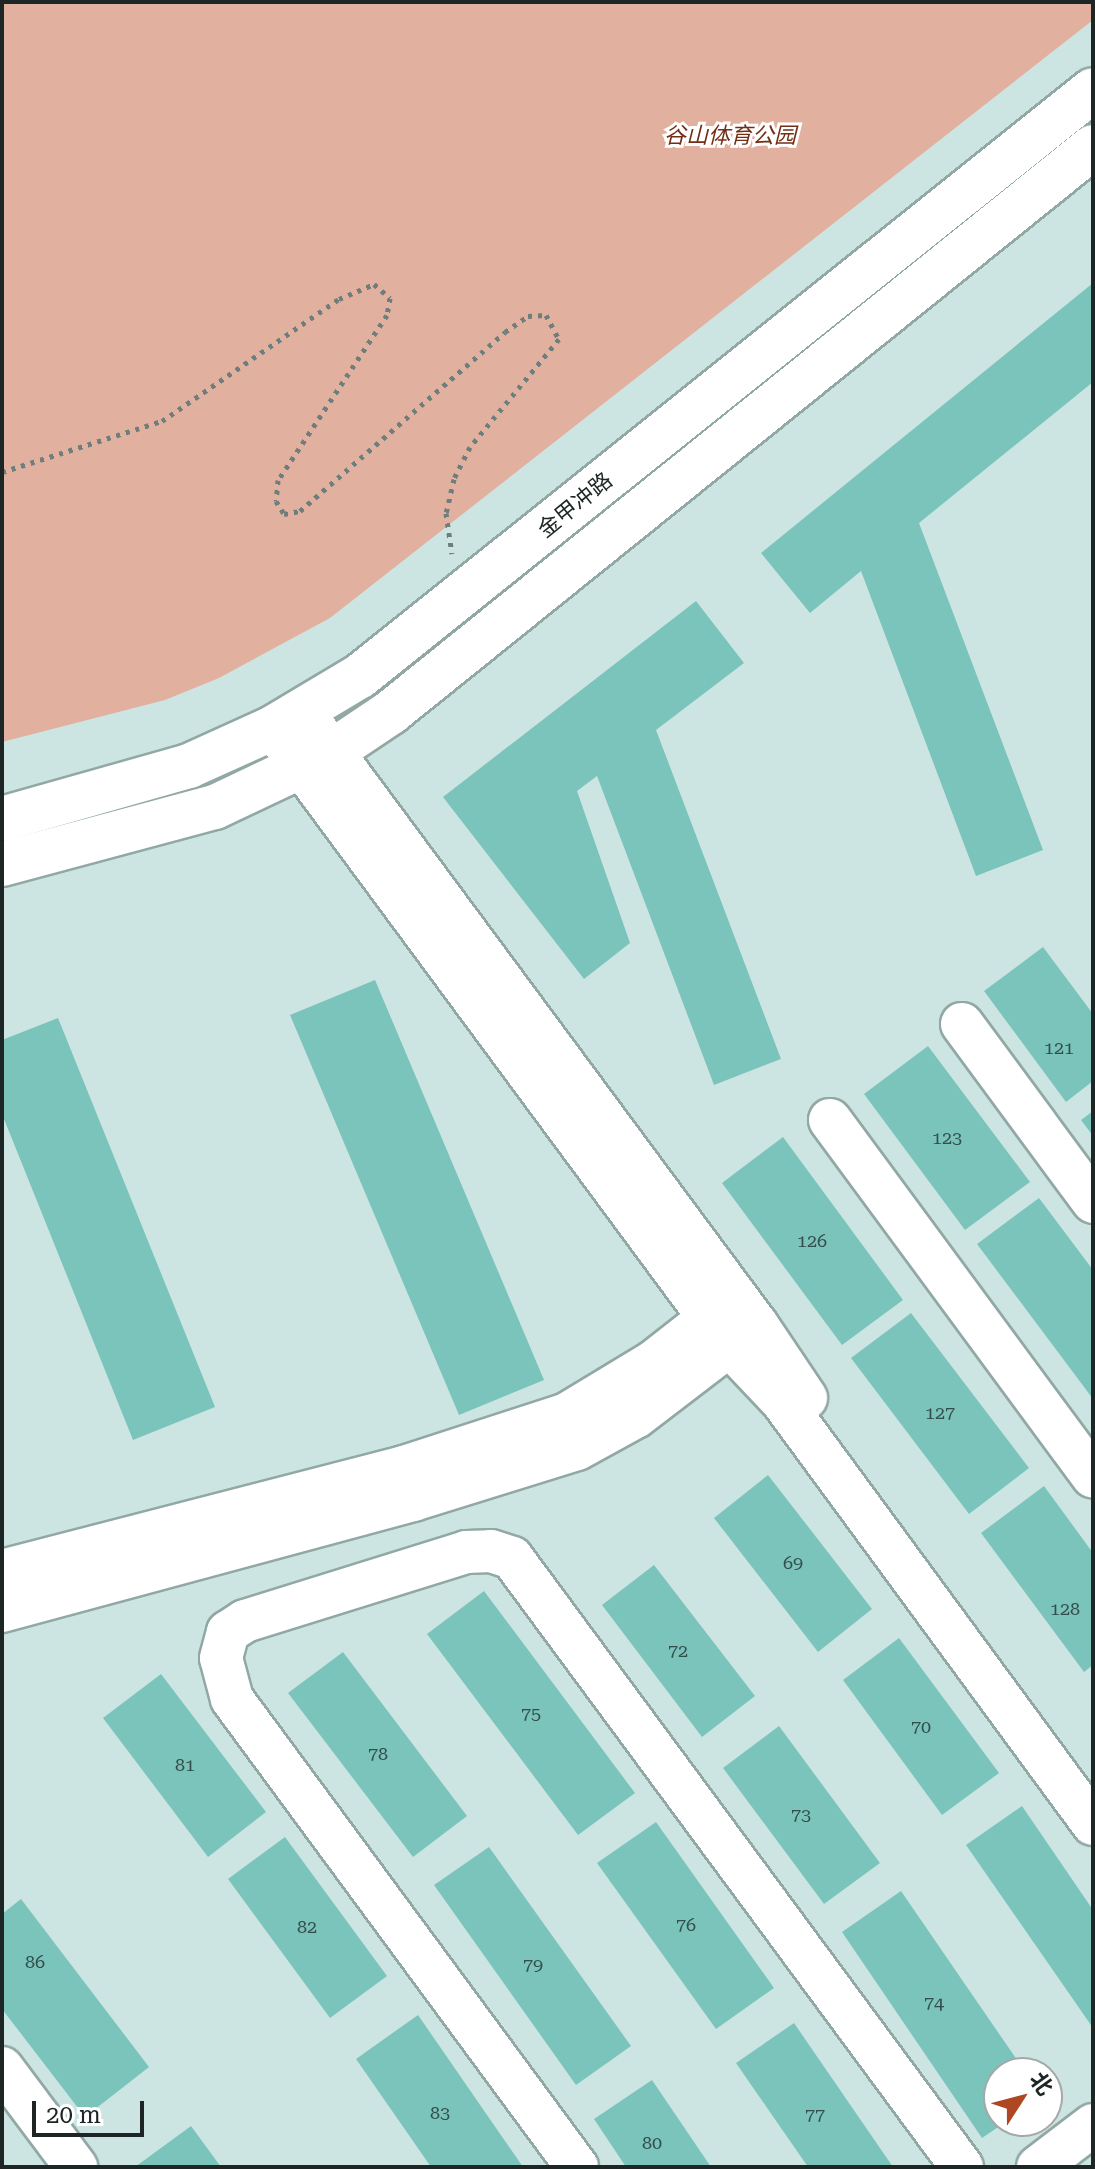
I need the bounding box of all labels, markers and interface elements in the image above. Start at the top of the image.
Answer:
park label: 谷山体育公园 [664,123,796,149]
street label: 金甲冲路 [532,467,618,543]
house number: 121 [1044,1037,1074,1059]
house number: 123 [932,1127,962,1149]
house number: 126 [797,1230,827,1252]
house number: 127 [925,1402,955,1424]
house number: 69 [783,1552,803,1574]
house number: 128 [1050,1598,1080,1620]
house number: 72 [668,1640,688,1662]
house number: 75 [521,1703,541,1725]
house number: 70 [911,1716,931,1738]
house number: 78 [368,1743,388,1765]
house number: 81 [175,1754,195,1776]
house number: 73 [791,1804,811,1826]
house number: 76 [676,1914,696,1936]
house number: 82 [297,1916,317,1938]
house number: 86 [25,1951,45,1973]
house number: 79 [523,1954,543,1976]
house number: 74 [924,1992,944,2014]
north arrow [983,2057,1063,2137]
text: 北 [1025,2068,1058,2100]
scale bar [36,2085,148,2135]
text: 20 m [46,2101,101,2129]
house number: 83 [430,2102,450,2124]
house number: 77 [805,2104,825,2126]
house number: 80 [642,2132,662,2154]

